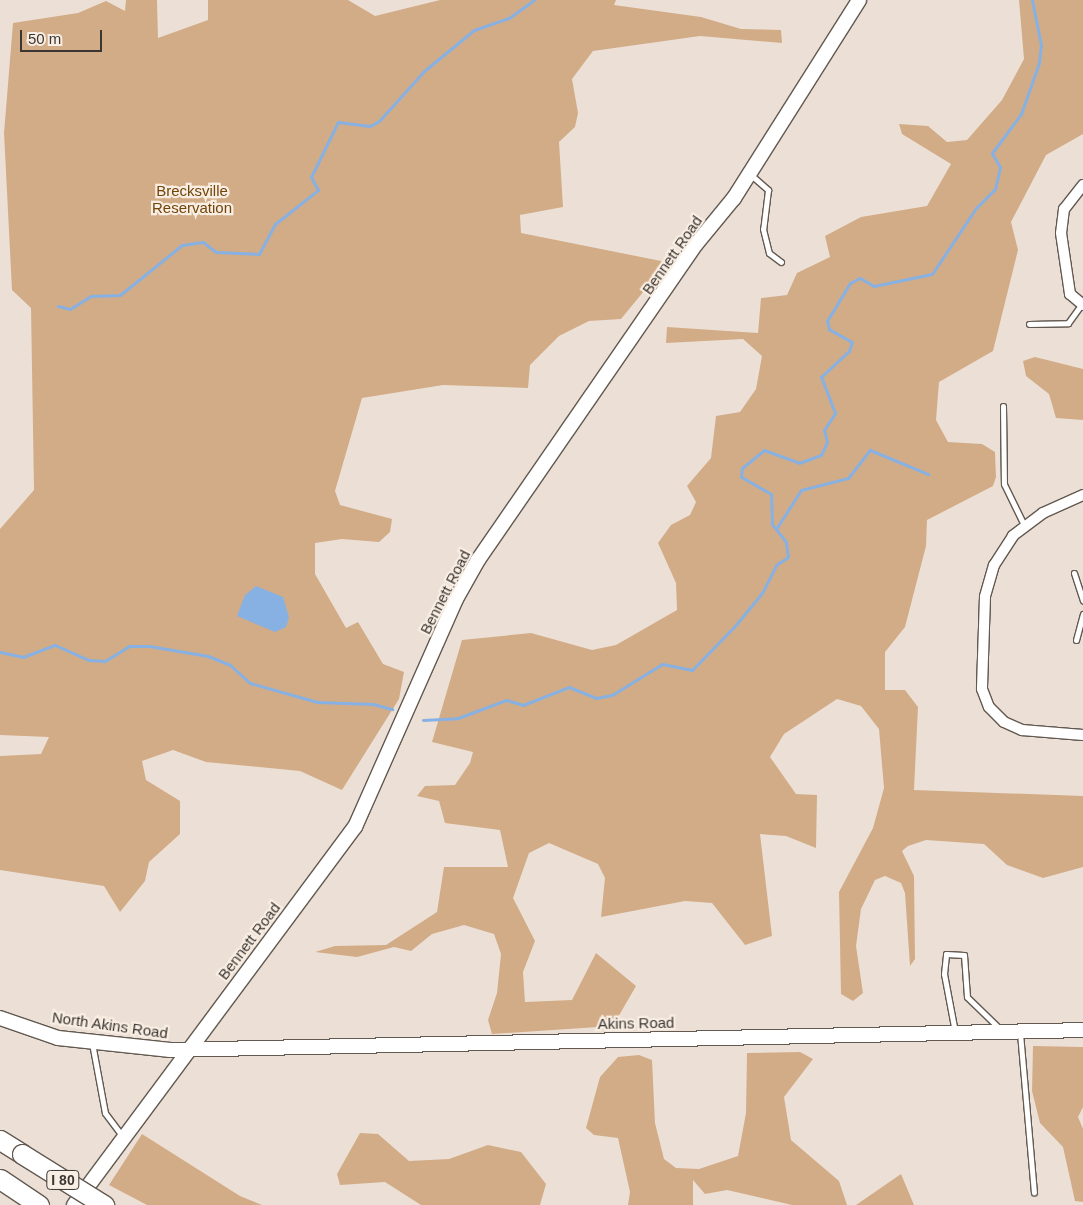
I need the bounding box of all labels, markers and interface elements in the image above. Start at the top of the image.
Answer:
scale bar [22,20,105,52]
text: 50 m [28,30,61,47]
park label: Brecksville Reservation [152,181,232,216]
street label: Bennett Road [638,212,706,298]
street label: Bennett Road [416,547,474,637]
street label: Bennett Road [214,899,284,983]
street label: North Akins Road [51,1008,169,1042]
street label: Akins Road [597,1013,675,1033]
road number: I 80 [46,1168,80,1192]

